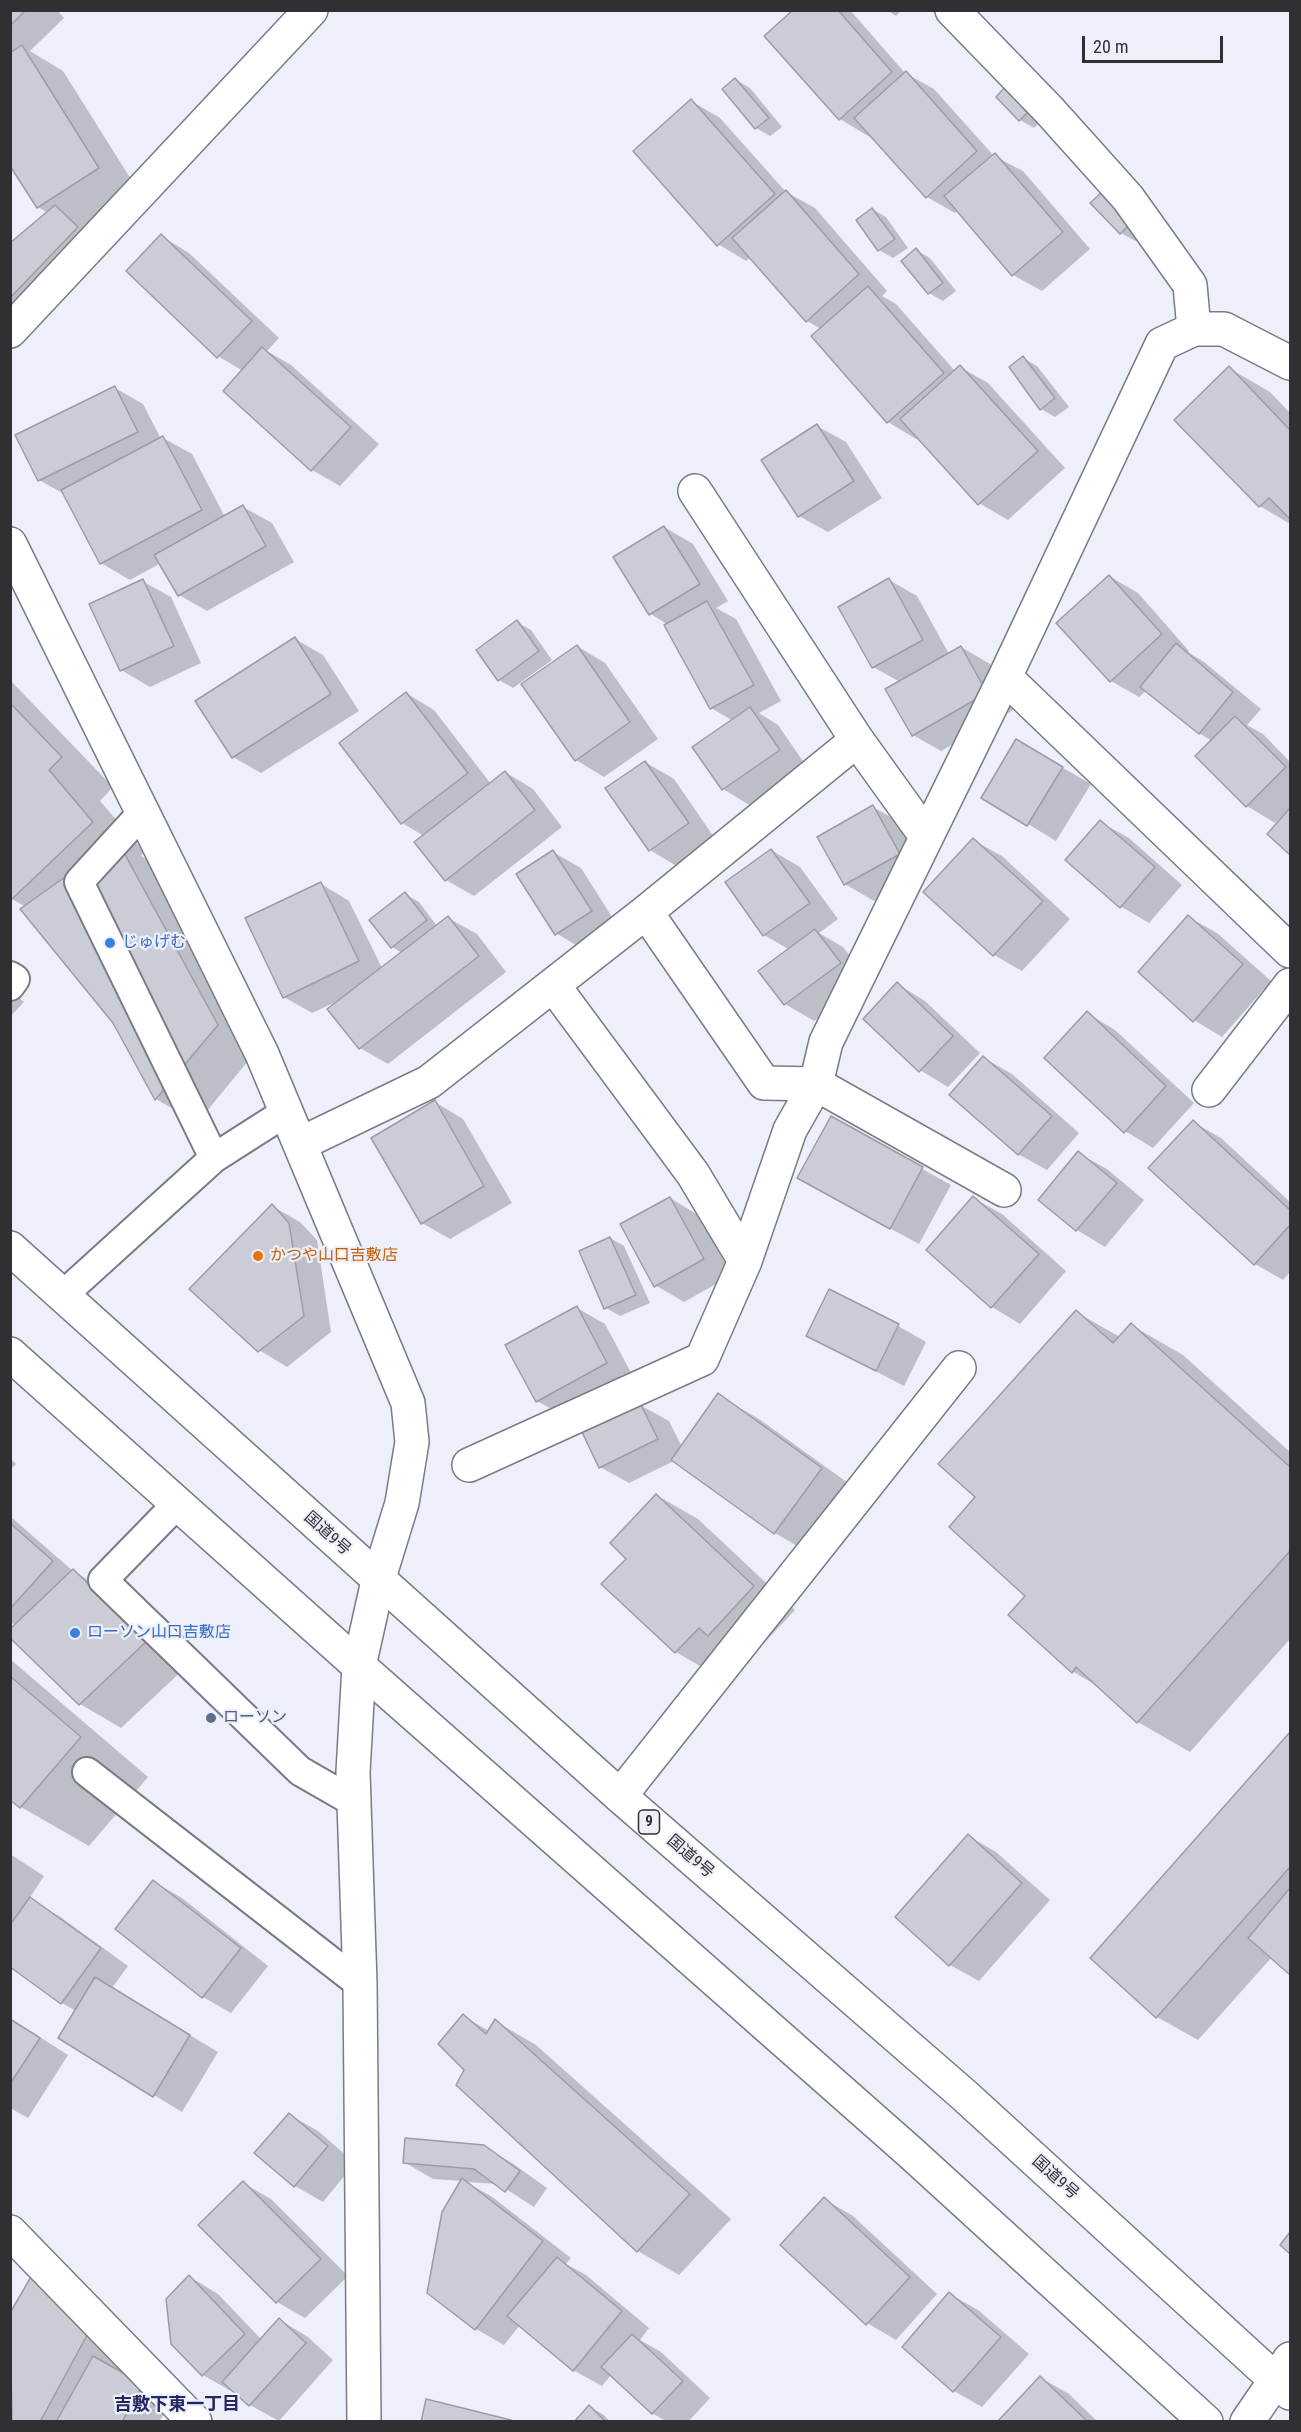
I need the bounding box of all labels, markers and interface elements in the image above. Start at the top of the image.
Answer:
scale bar [1085,24,1226,62]
text: 20 m [1093,36,1128,57]
place label: じゅげむ [122,933,186,953]
marker: じゅげむ [103,936,117,950]
place label: かつや山口吉敷店 [270,1246,398,1266]
marker: かつや山口吉敷店 [251,1249,265,1263]
street label: 国道9号 [300,1508,354,1560]
place label: ローソン山口吉敷店 [87,1623,231,1643]
marker: ローソン山口吉敷店 [68,1626,82,1640]
place label: ローソン [223,1708,287,1728]
marker: ローソン [204,1711,218,1725]
road number: 9 [638,1810,660,1834]
street label: 国道9号 [663,1831,717,1883]
street label: 国道9号 [1028,2152,1082,2204]
district label: 吉敷下東一丁目 [114,2394,240,2416]

